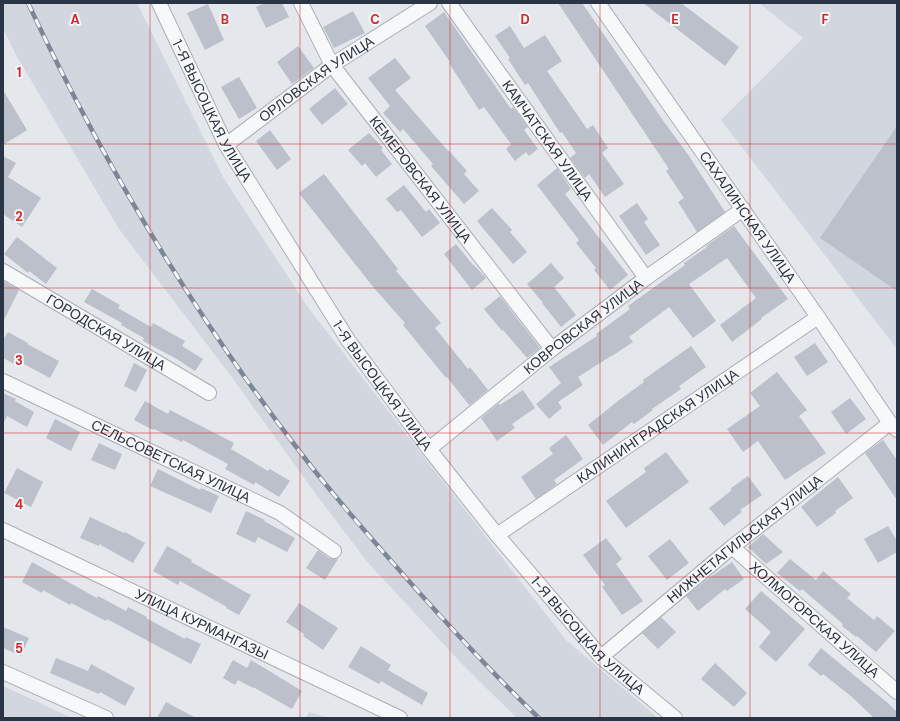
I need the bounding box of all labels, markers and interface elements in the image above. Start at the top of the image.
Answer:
text: A [70,11,80,28]
text: B [221,11,229,28]
text: C [370,11,380,28]
text: D [520,11,530,28]
text: E [671,11,679,28]
text: F [821,11,829,28]
street label: ОРЛОВСКАЯ УЛИЦА [255,31,378,126]
street label: 1-Я ВЫСОЦКАЯ УЛИЦА [168,37,256,186]
text: 1 [17,64,21,81]
street label: КАМЧАТСКАЯ УЛИЦА [498,77,597,205]
street label: КЕМЕРОВСКАЯ УЛИЦА [366,112,476,247]
street label: САХАЛИНСКАЯ УЛИЦА [696,148,800,287]
text: 2 [15,208,23,225]
street label: КОВРОВСКАЯ УЛИЦА [520,274,647,378]
street label: ГОРОДСКАЯ УЛИЦА [43,290,170,375]
street label: 1-Я ВЫСОЦКАЯ УЛИЦА [329,317,437,455]
text: 3 [15,352,23,369]
street label: КАЛИНИНГРАДСКАЯ УЛИЦА [573,364,742,487]
street label: СЕЛЬСОВЕТСКАЯ УЛИЦА [88,415,254,507]
street label: НИЖНЕТАГИЛЬСКАЯ УЛИЦА [663,470,826,607]
text: 4 [15,496,23,513]
street label: ХОЛМОГОРСКАЯ УЛИЦА [746,558,884,682]
street label: 1-Я ВЫСОЦКАЯ УЛИЦА [527,572,649,699]
street label: УЛИЦА КУРМАНГАЗЫ [132,585,271,663]
text: 5 [15,640,23,657]

